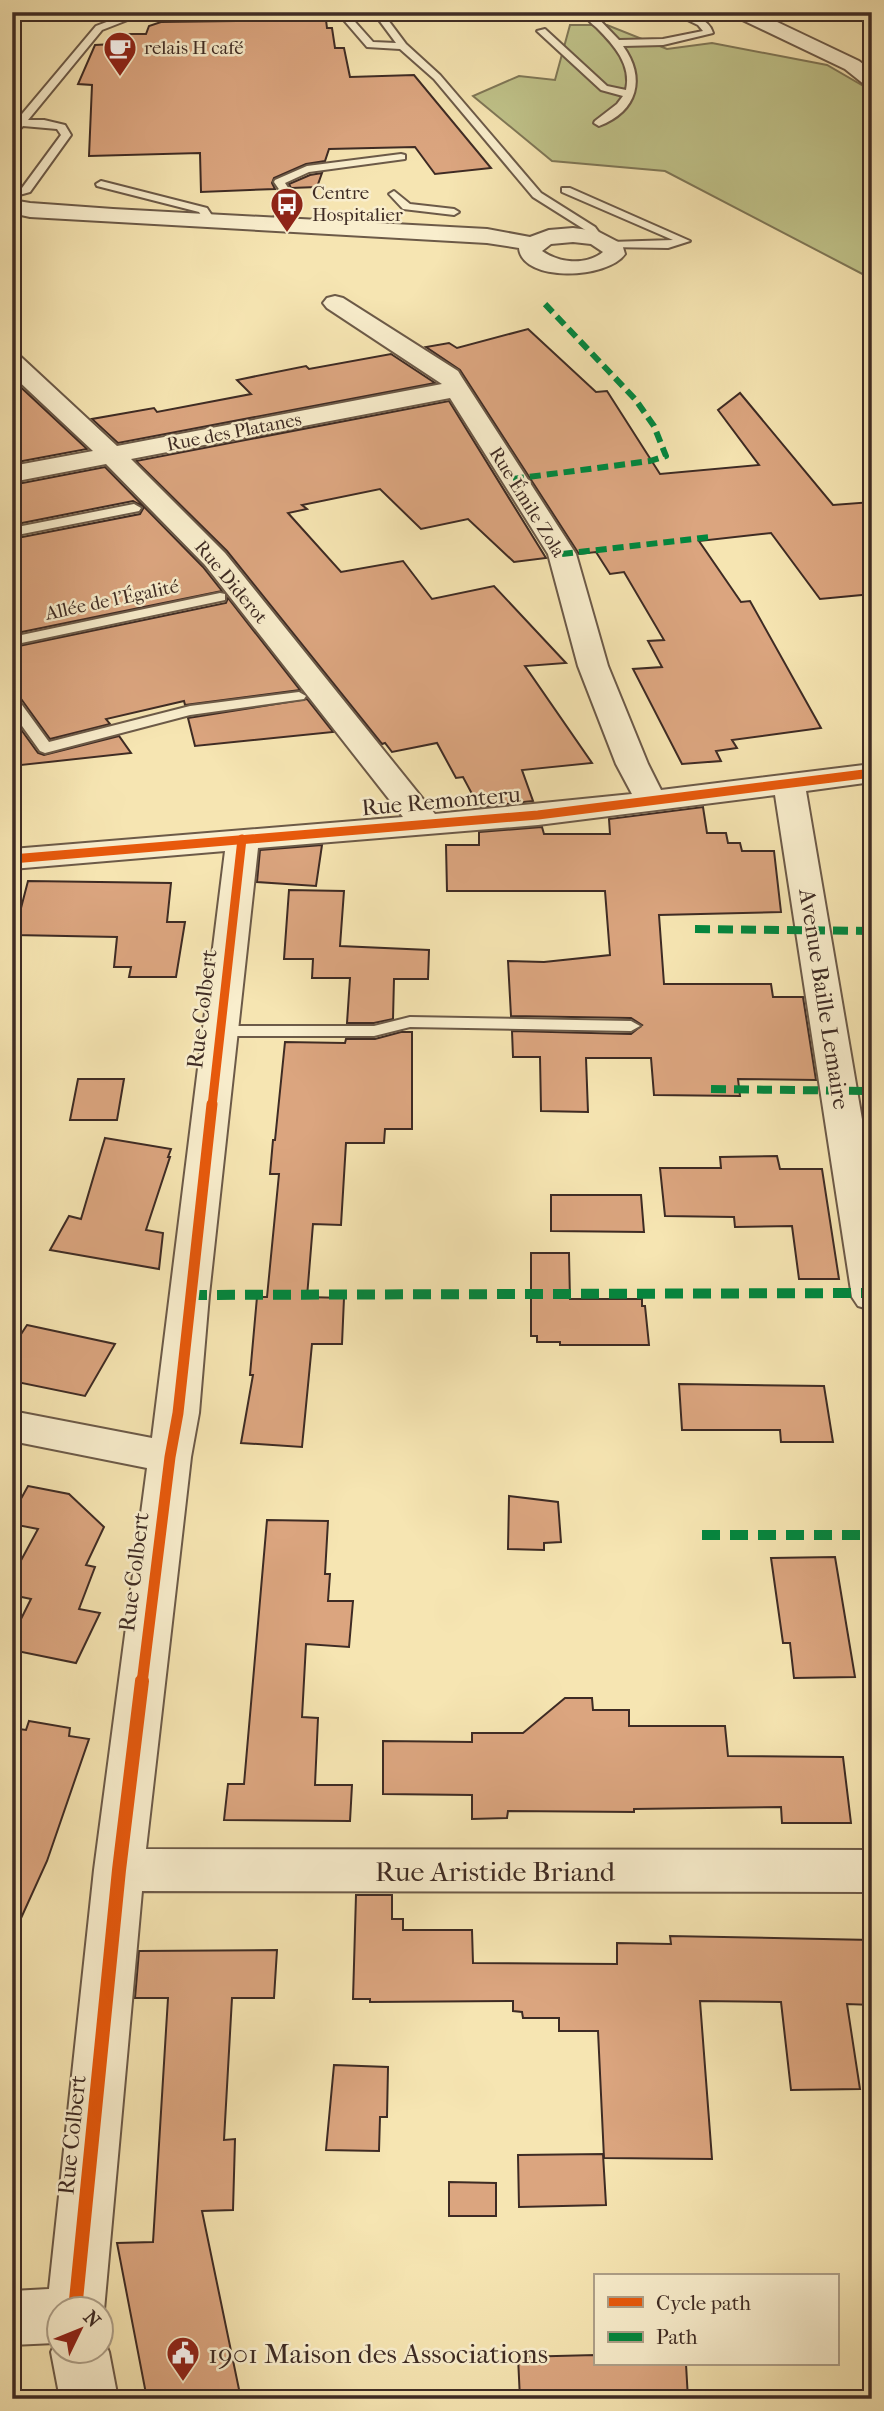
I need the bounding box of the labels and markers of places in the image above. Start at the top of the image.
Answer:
cafe icon: relais H café [101,29,139,78]
place label: relais H café [144,37,244,59]
place label: Centre Hospitalier [312,182,404,226]
bus stop icon: Centre Hospitalier [268,185,306,234]
public building icon: 1901 Maison des Associations [164,2334,202,2383]
place label: 1901 Maison des Associations [208,2337,548,2370]

